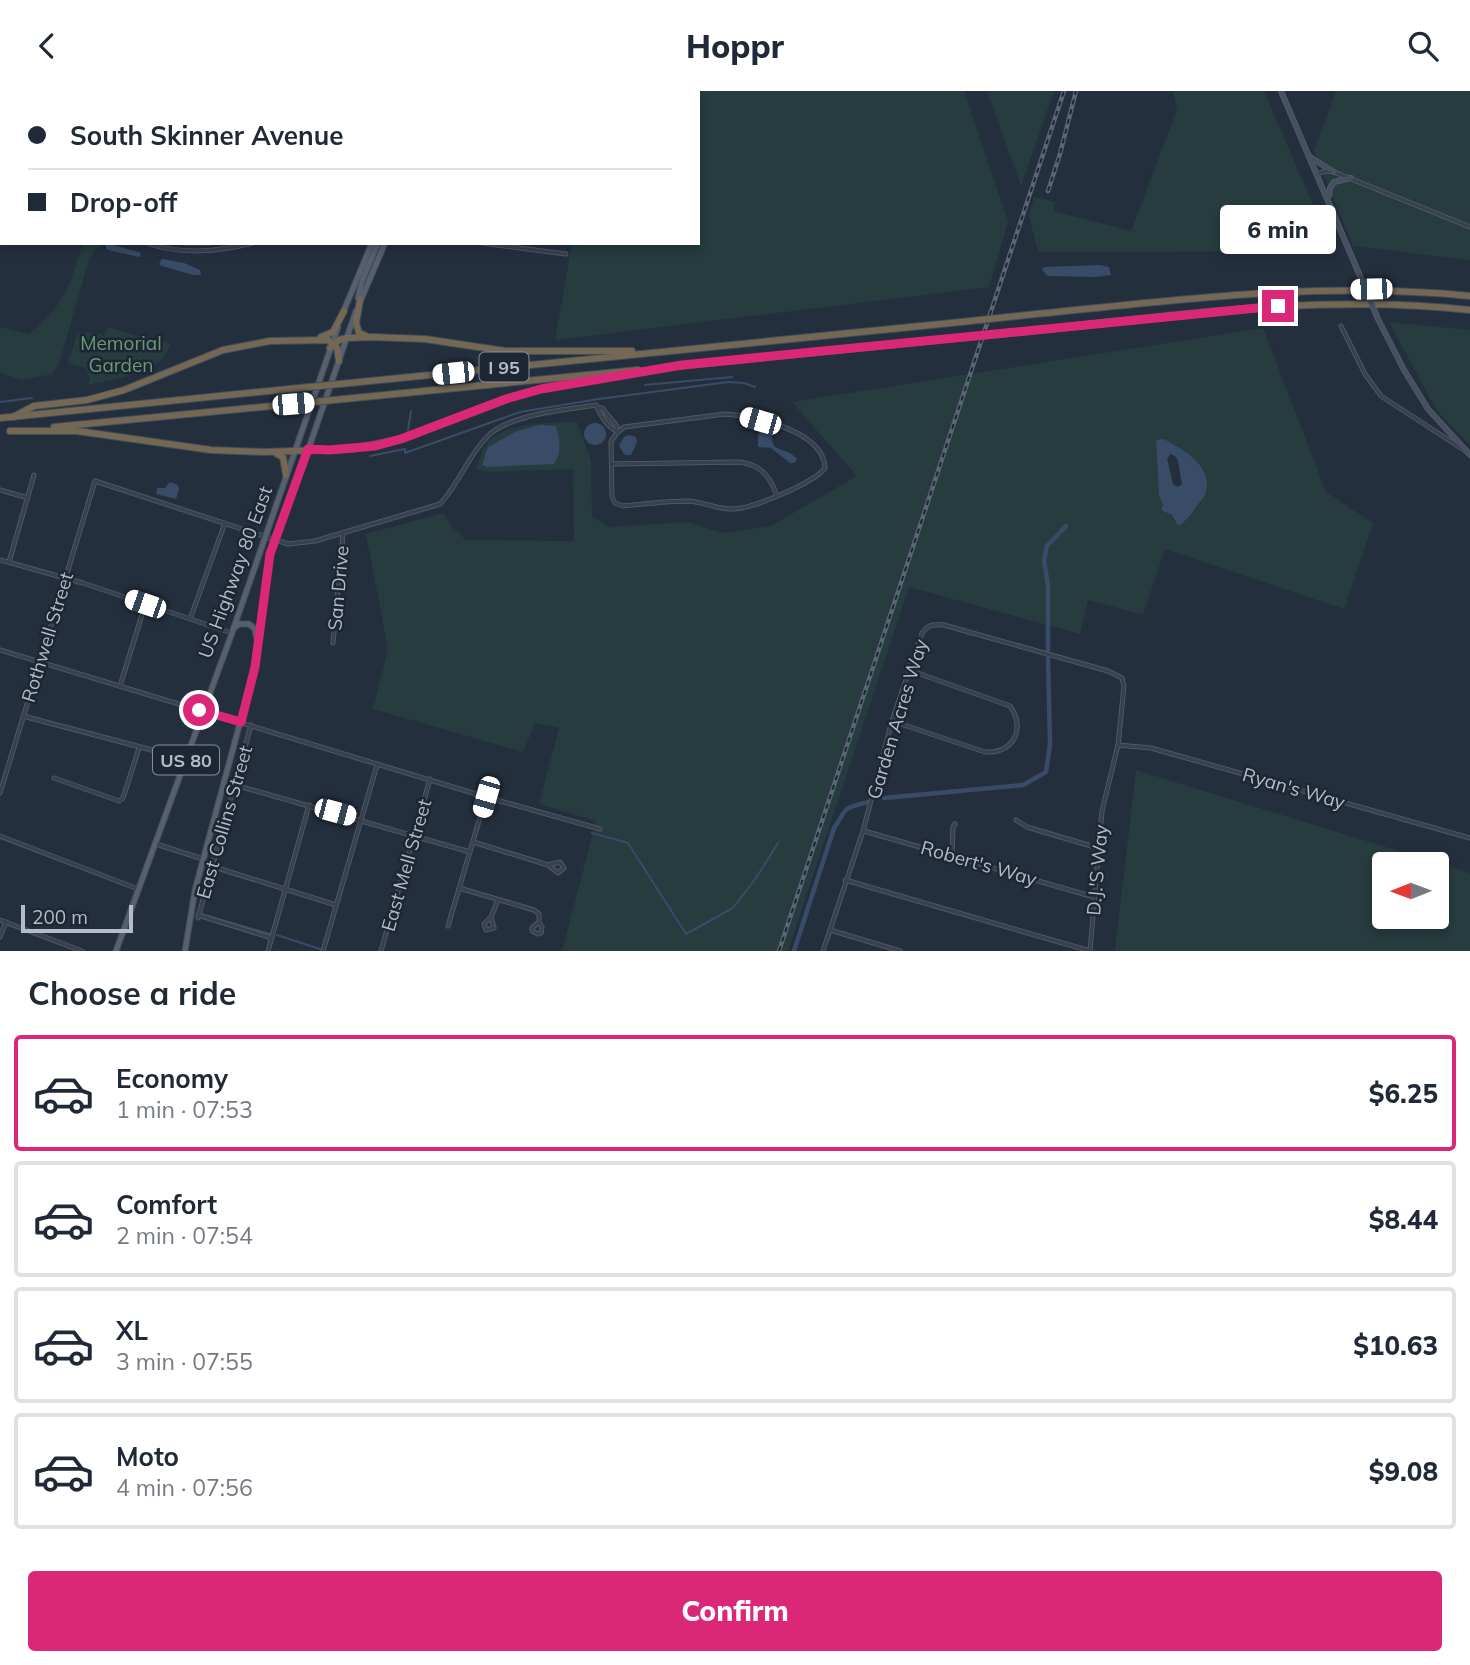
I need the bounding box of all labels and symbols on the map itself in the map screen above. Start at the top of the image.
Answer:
callout: 6 min [1220,205,1336,253]
car [1350,278,1393,300]
route end [1262,290,1294,322]
park label: Memorial Garden [80,331,162,377]
road number: I 95 [480,353,528,381]
car [432,360,475,386]
car [272,392,315,416]
car [737,405,784,437]
street label: US Highway 80 East [193,482,277,661]
street label: San Drive [322,544,354,632]
street label: Rothwell Street [16,569,78,705]
car [122,587,169,621]
street label: Garden Acres Way [861,636,933,802]
route start [183,694,215,726]
street label: East Collins Street [191,742,257,901]
road number: US 80 [153,745,219,775]
street label: Ryan's Way [1240,762,1348,814]
car [471,774,502,820]
car [312,796,359,828]
street label: East Mell Street [376,796,436,934]
street label: D.J.'S Way [1081,824,1113,916]
street label: Robert's Way [918,835,1040,891]
north arrow [1372,852,1449,929]
scale bar [21,902,133,934]

